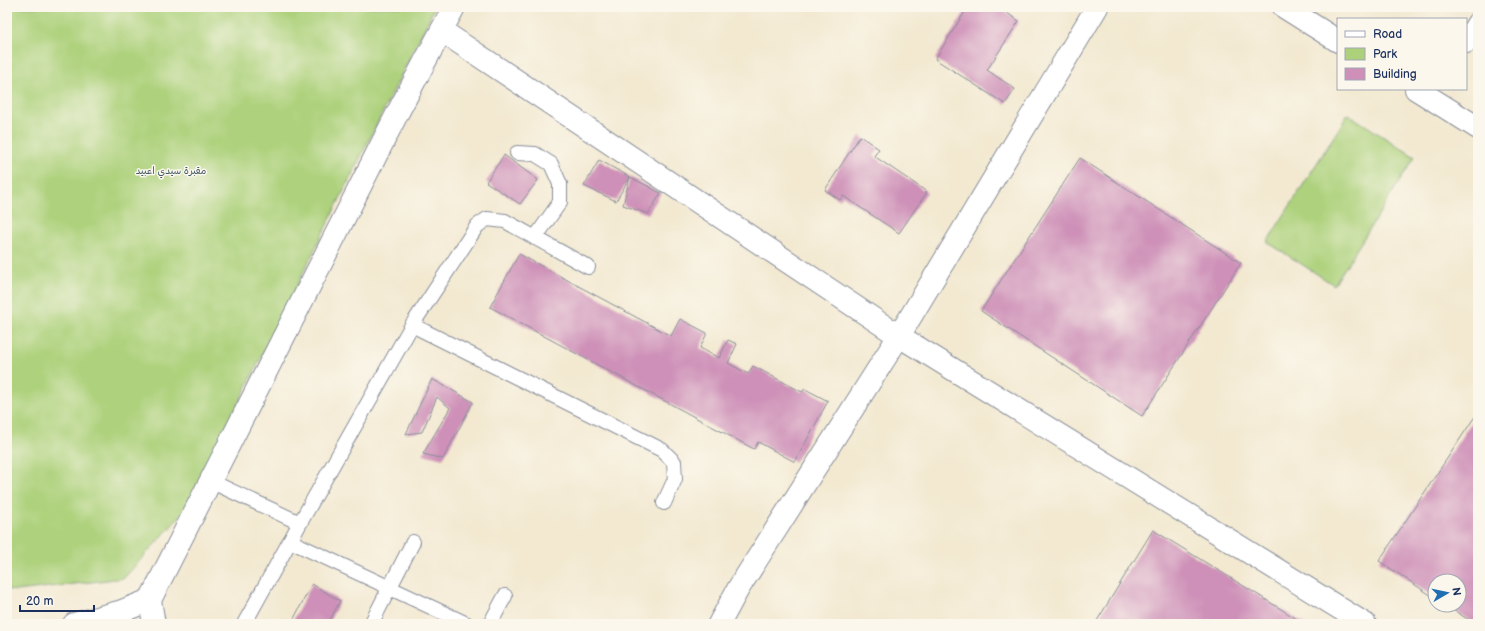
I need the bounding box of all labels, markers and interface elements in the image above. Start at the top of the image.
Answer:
legend [1337,18,1467,90]
text: Road [1373,27,1402,42]
text: Park [1373,47,1397,62]
text: Building [1373,67,1417,82]
park label: مقبرة سيدي اعبيد [136,165,206,179]
north arrow [1427,573,1467,613]
text: N [1449,586,1463,597]
scale bar [20,587,94,613]
text: 20 m [26,594,53,609]

